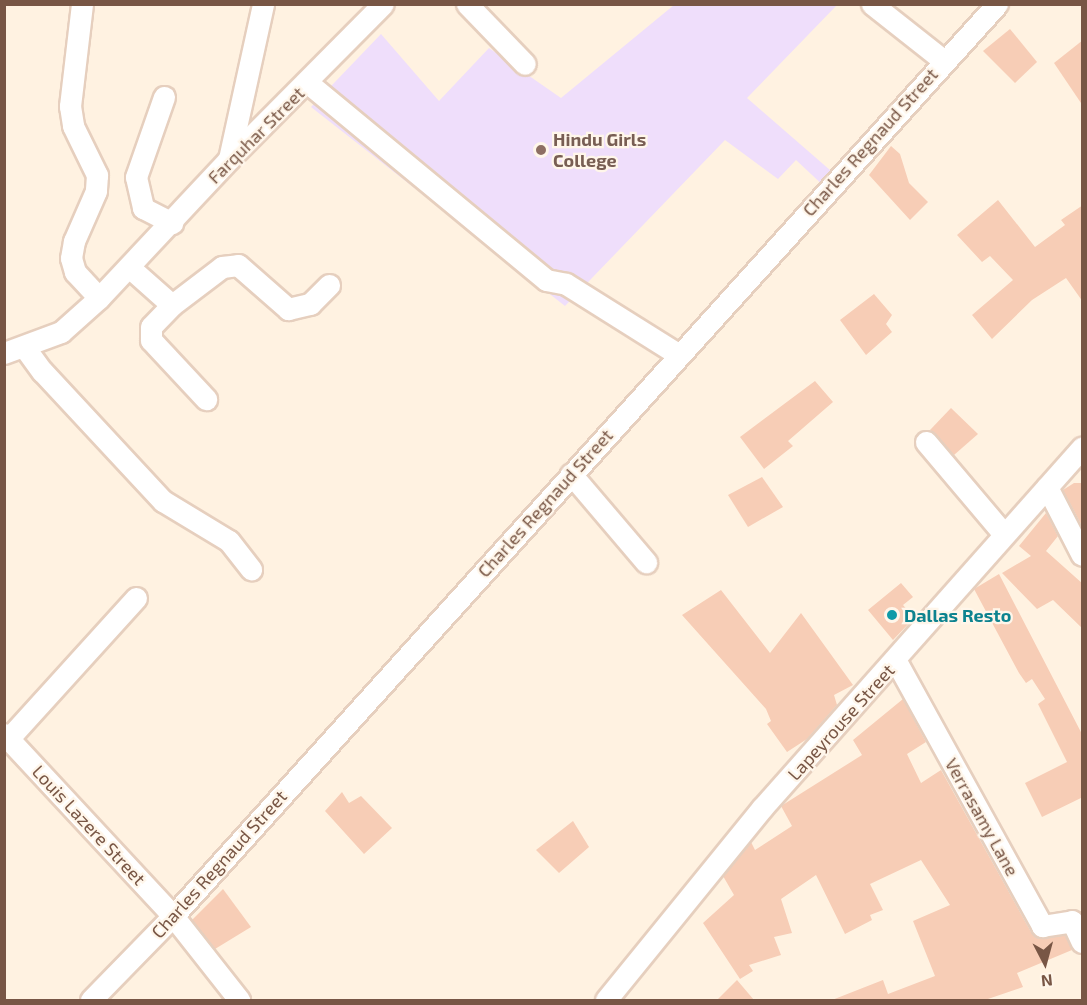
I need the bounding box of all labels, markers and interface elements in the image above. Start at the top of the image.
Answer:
street label: Charles Regnaud Street [798,64,942,220]
street label: Farquhar Street [203,82,309,188]
place label: Hindu Girls College [553,129,646,172]
marker: Hindu Girls College [534,143,548,157]
street label: Charles Regnaud Street [473,425,617,581]
place label: Dallas Resto [904,604,1011,626]
marker: Dallas Resto [885,608,899,622]
street label: Lapeyrouse Street [783,659,899,785]
street label: Verrasamy Lane [941,754,1023,880]
street label: Louis Lazere Street [28,761,150,889]
street label: Charles Regnaud Street [147,786,291,942]
north arrow [1015,933,1075,993]
text: N [1040,971,1054,991]

